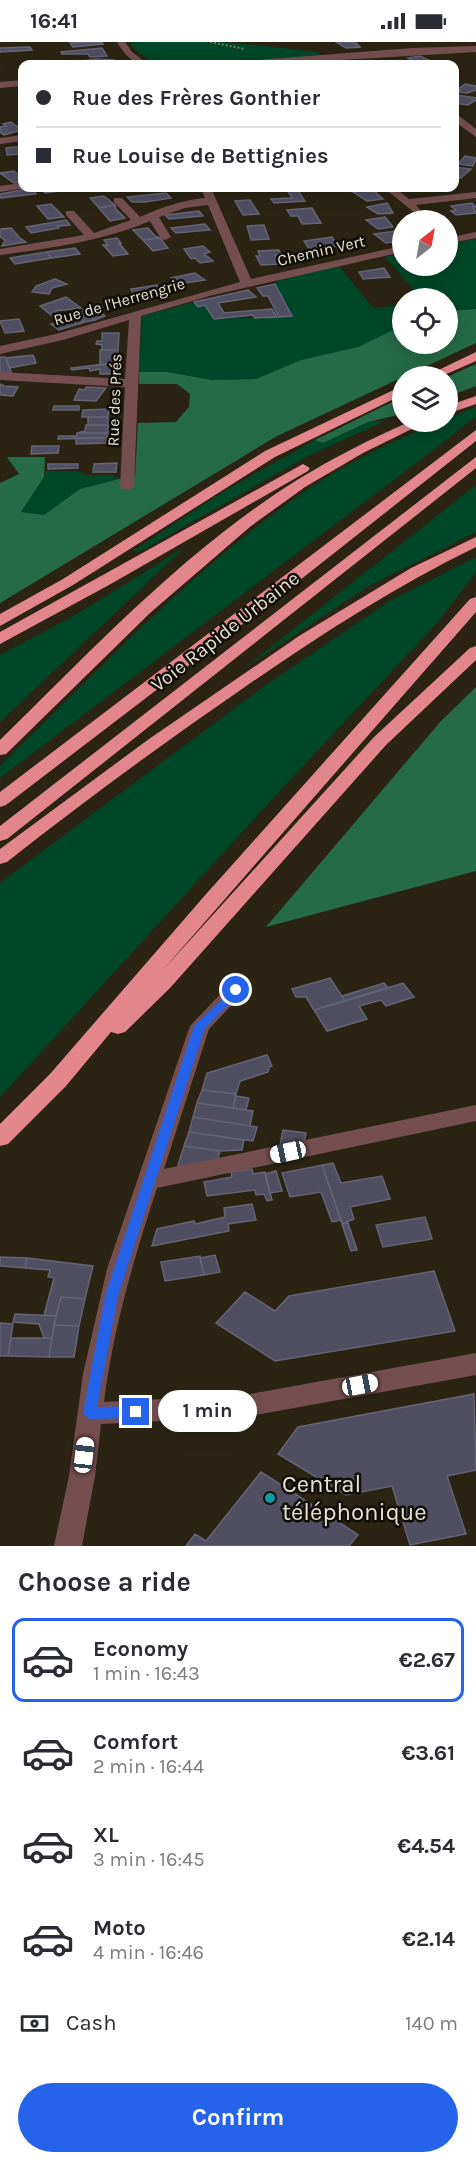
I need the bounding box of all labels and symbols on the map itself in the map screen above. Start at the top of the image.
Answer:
north arrow [392,210,458,276]
street label: Chemin Vert [275,231,367,270]
street label: Rue de l'Herrengrie [51,274,187,329]
street label: Rue des Prés [103,353,126,447]
street label: Voie Rapide Urbaine [147,566,304,696]
route start [222,976,249,1003]
car [269,1139,307,1165]
car [341,1373,379,1397]
callout: 1 min [157,1391,256,1433]
route end [122,1398,149,1425]
car [73,1436,95,1474]
place label: Central téléphonique [282,1470,427,1526]
marker: Central téléphonique [263,1491,277,1505]

